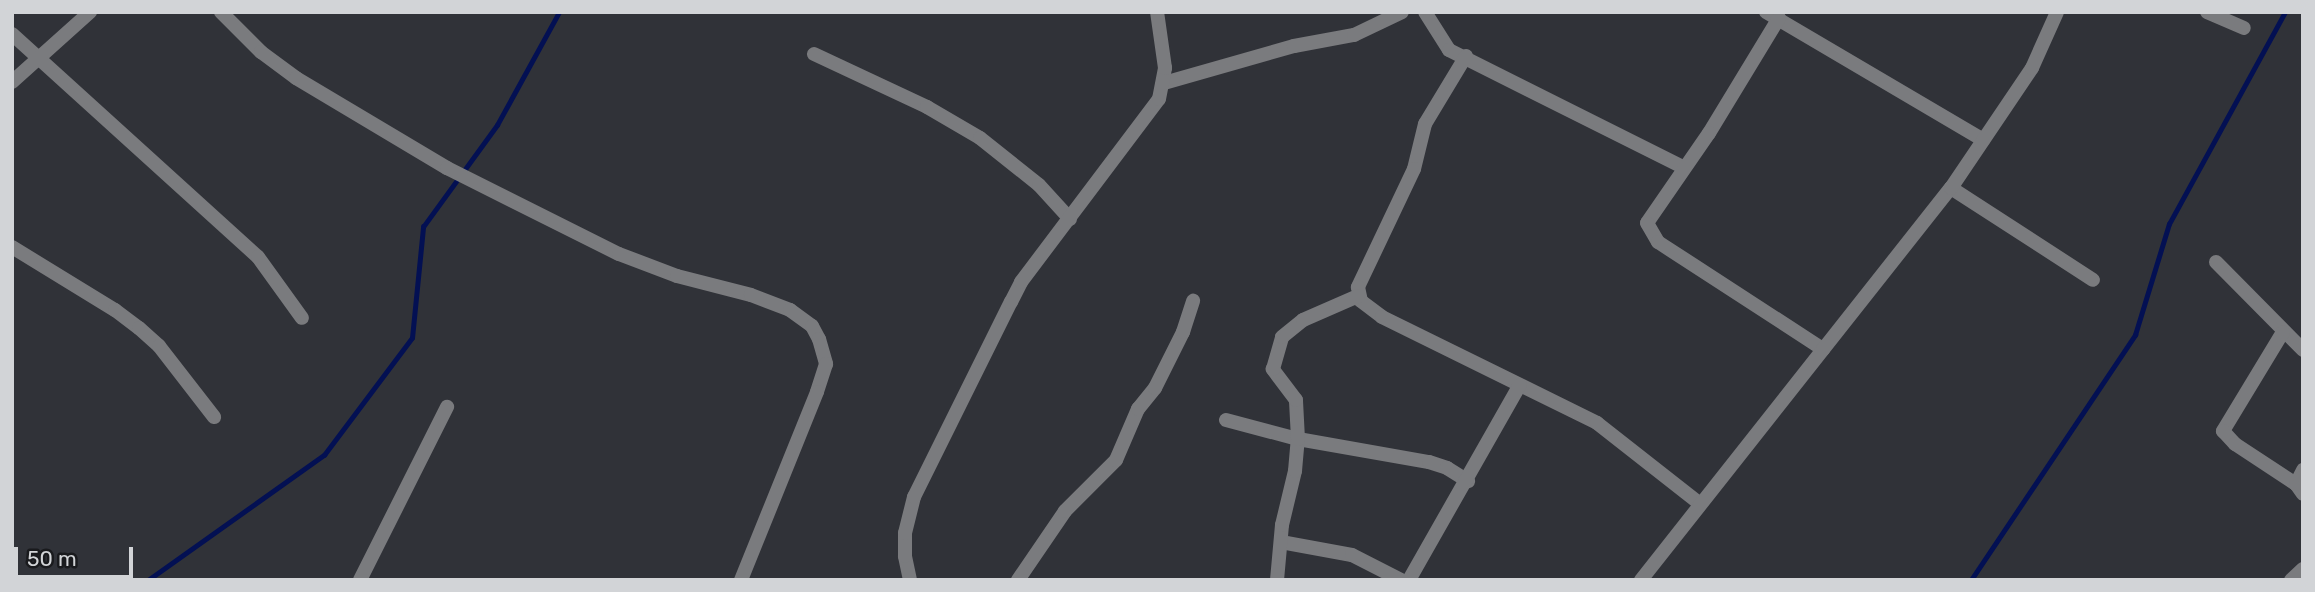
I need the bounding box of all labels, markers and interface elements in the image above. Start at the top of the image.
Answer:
scale bar [18,532,136,576]
text: 50 m [27,546,77,571]

